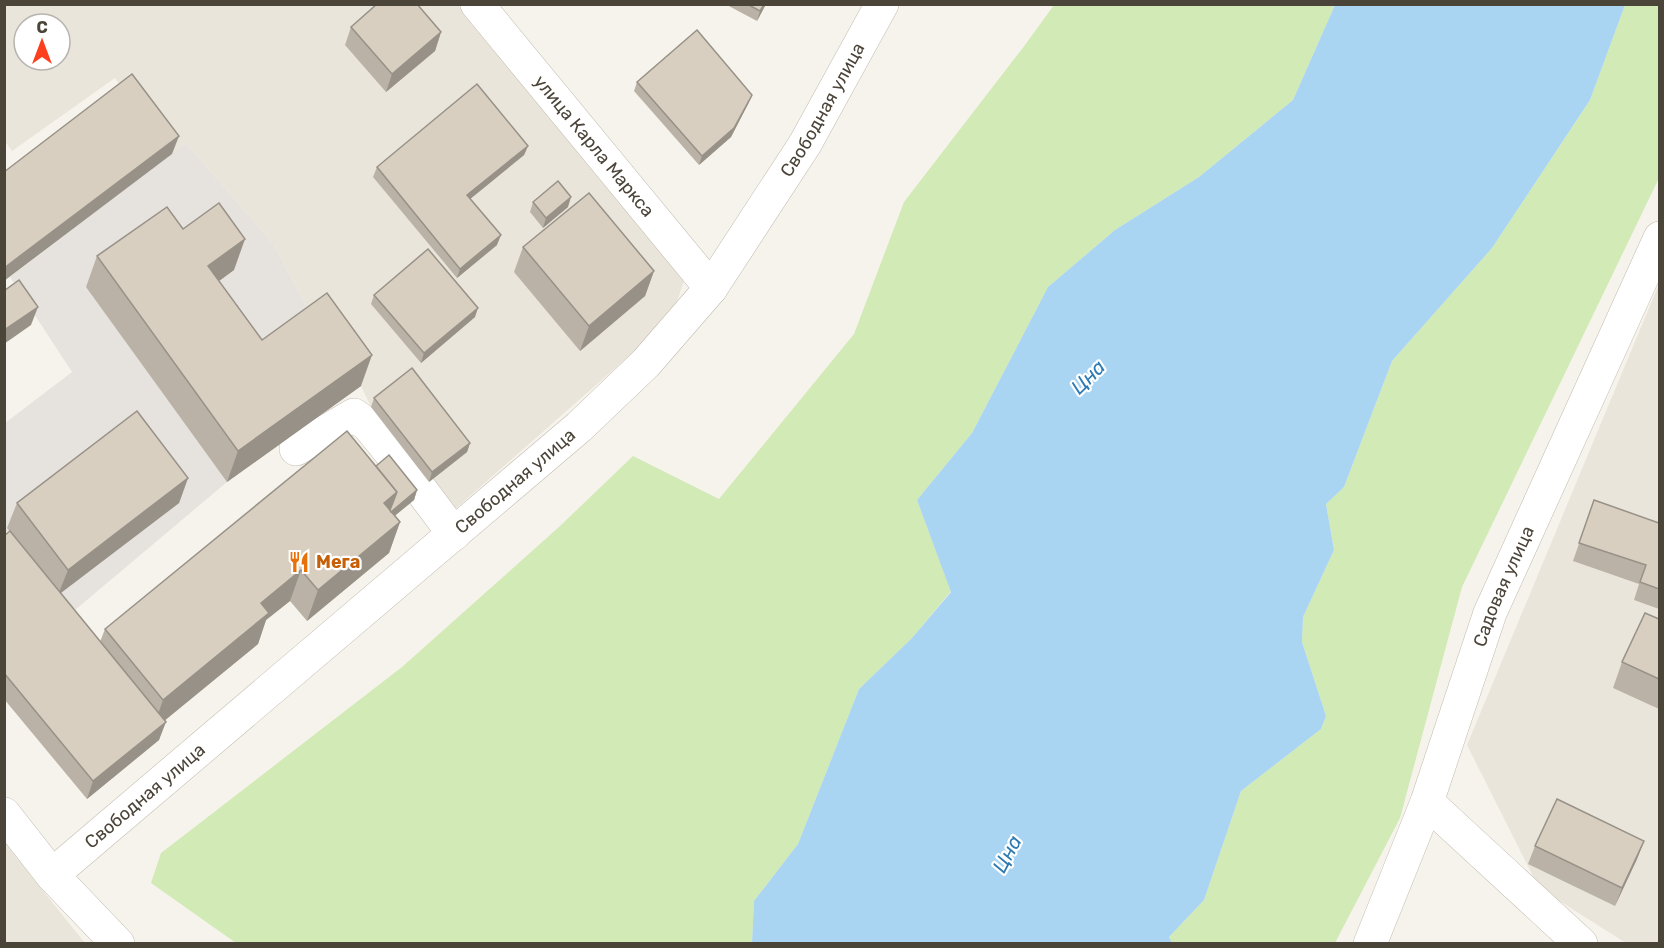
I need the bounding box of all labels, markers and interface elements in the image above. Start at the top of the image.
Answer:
north arrow [12,12,72,72]
text: С [36,18,48,37]
street label: Свободная улица [776,39,870,181]
street label: улица Карла Маркса [529,71,659,221]
water label: Цна [1066,355,1110,399]
street label: Свободная улица [451,424,580,538]
street label: Садовая улица [1469,523,1539,650]
restaurant icon: Мега [287,550,311,574]
place label: Мега [316,551,360,573]
street label: Свободная улица [80,739,210,853]
water label: Цна [987,831,1027,877]

